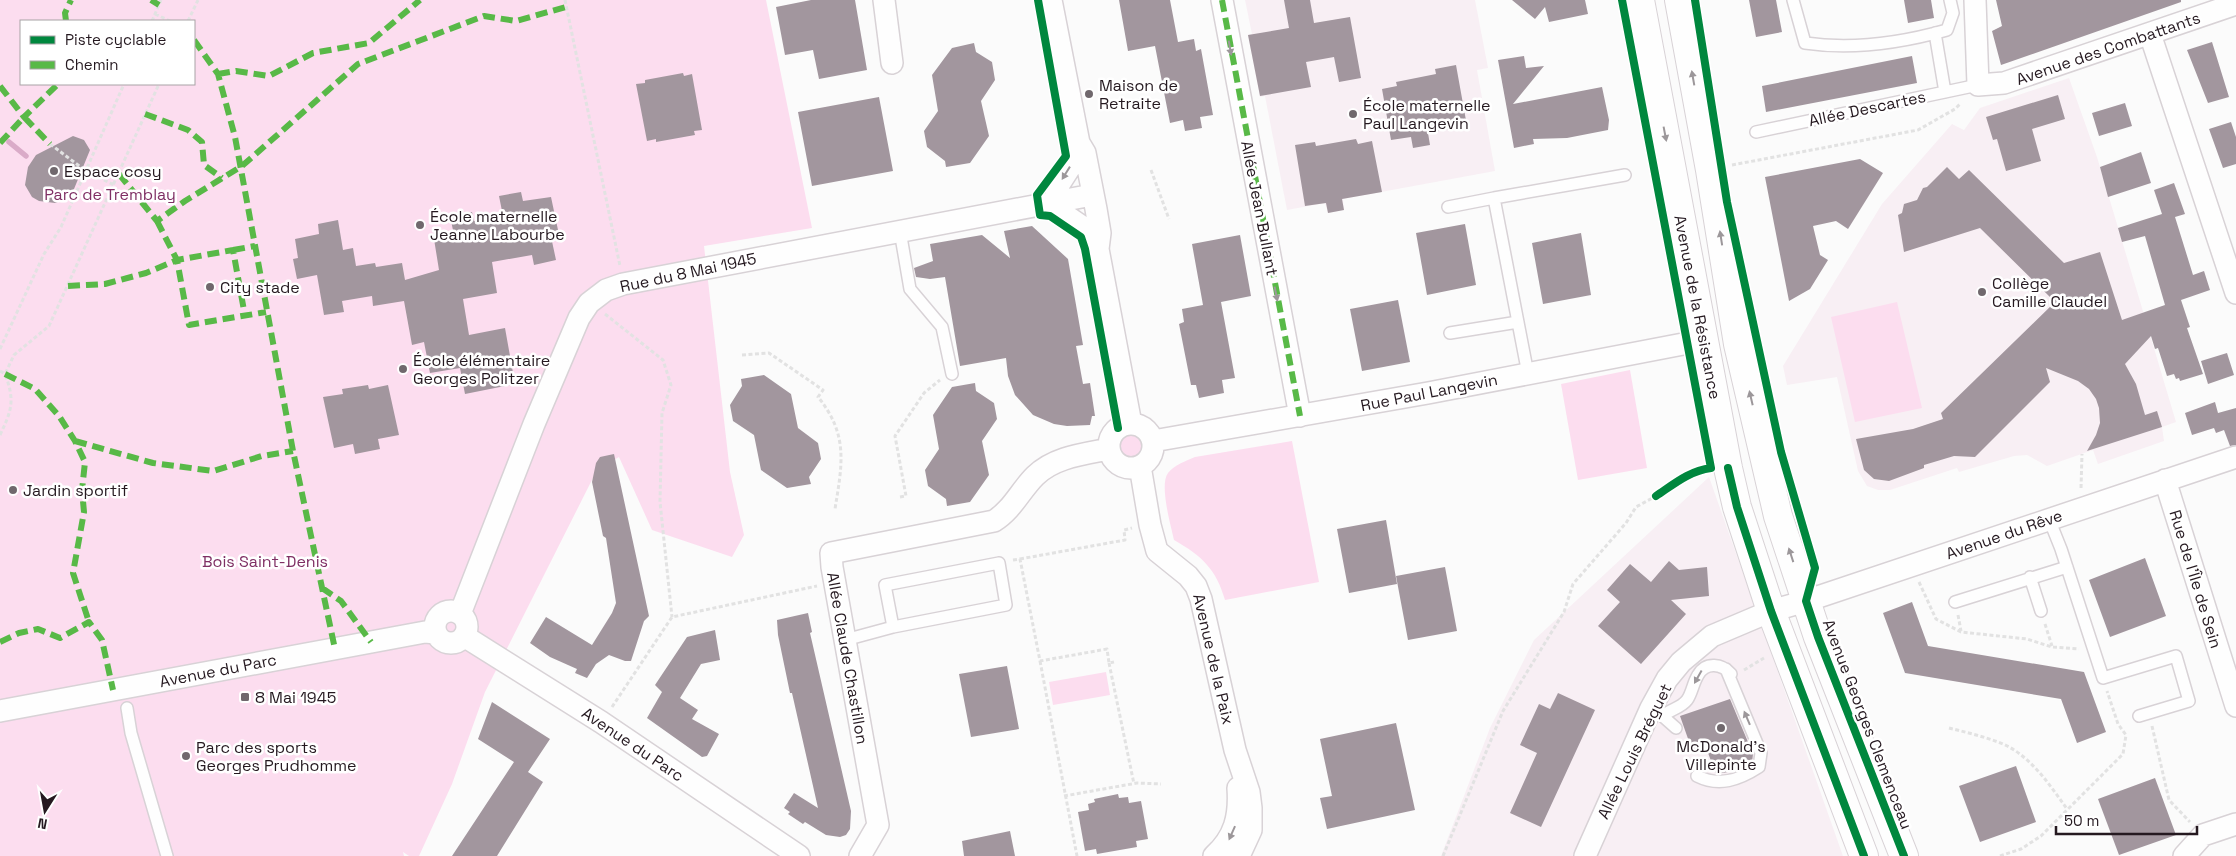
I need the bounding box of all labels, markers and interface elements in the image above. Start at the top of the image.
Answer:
street label: Avenue des Combattants [2013,7,2203,90]
legend [20,20,195,85]
text: Piste cyclable [65,30,167,49]
one-way arrow [1227,40,1235,56]
text: Chemin [65,55,118,74]
one-way arrow [1689,70,1697,86]
place label: Maison de Retraite [1099,75,1178,114]
street label: Allée Descartes [1807,86,1928,131]
marker: Maison de Retraite [1083,88,1095,100]
place label: École maternelle Paul Langevin [1363,95,1491,134]
marker: École maternelle Paul Langevin [1347,108,1359,120]
one-way arrow [1662,126,1670,142]
street label: Allée Jean Bullant [1236,139,1283,277]
place label: Espace cosy [64,161,162,182]
marker: Espace cosy [48,165,60,177]
one-way arrow [1062,166,1071,180]
park label: Parc de Tremblay [44,184,176,205]
place label: École maternelle Jeanne Labourbe [430,206,565,245]
street label: Avenue de la Résistance [1669,213,1726,401]
marker: École maternelle Jeanne Labourbe [414,219,426,231]
one-way arrow [1717,230,1725,246]
street label: Rue du 8 Mai 1945 [618,248,758,297]
place label: Collège Camille Claudel [1992,273,2107,312]
place label: City stade [220,277,300,298]
marker: City stade [204,281,216,293]
one-way arrow [1273,286,1281,302]
marker: Collège Camille Claudel [1976,286,1988,298]
place label: École élémentaire Georges Politzer [413,350,550,389]
marker: École élémentaire Georges Politzer [397,363,409,375]
street label: Rue Paul Langevin [1359,369,1499,416]
one-way arrow [1747,390,1755,405]
place label: Jardin sportif [23,480,128,501]
marker: Jardin sportif [7,484,19,496]
street label: Avenue du Rêve [1943,505,2065,564]
street label: Rue de l'Île de Sein [2164,507,2227,651]
one-way arrow [1787,547,1795,562]
park label: Bois Saint-Denis [202,551,328,572]
street label: Allée Claude Chastillon [822,571,873,746]
street label: Avenue de la Paix [1188,592,1239,727]
street label: Avenue Georges Clemenceau [1818,616,1917,832]
street label: Avenue du Parc [158,649,278,692]
one-way arrow [1694,670,1702,685]
street label: Allée Louis Bréguet [1593,680,1676,822]
place label: 8 Mai 1945 [255,687,336,708]
marker: 8 Mai 1945 [239,691,251,703]
street label: Avenue du Parc [578,702,688,786]
one-way arrow [1743,711,1751,725]
marker: McDonald's Villepinte [1715,722,1727,734]
place label: McDonald's Villepinte [1676,736,1766,775]
place label: Parc des sports Georges Prudhomme [196,737,356,776]
marker: Parc des sports Georges Prudhomme [180,750,192,762]
north arrow [20,786,70,836]
scale bar [2056,804,2197,836]
text: 50 m [2064,811,2099,830]
text: N [36,814,49,833]
one-way arrow [1228,826,1236,840]

